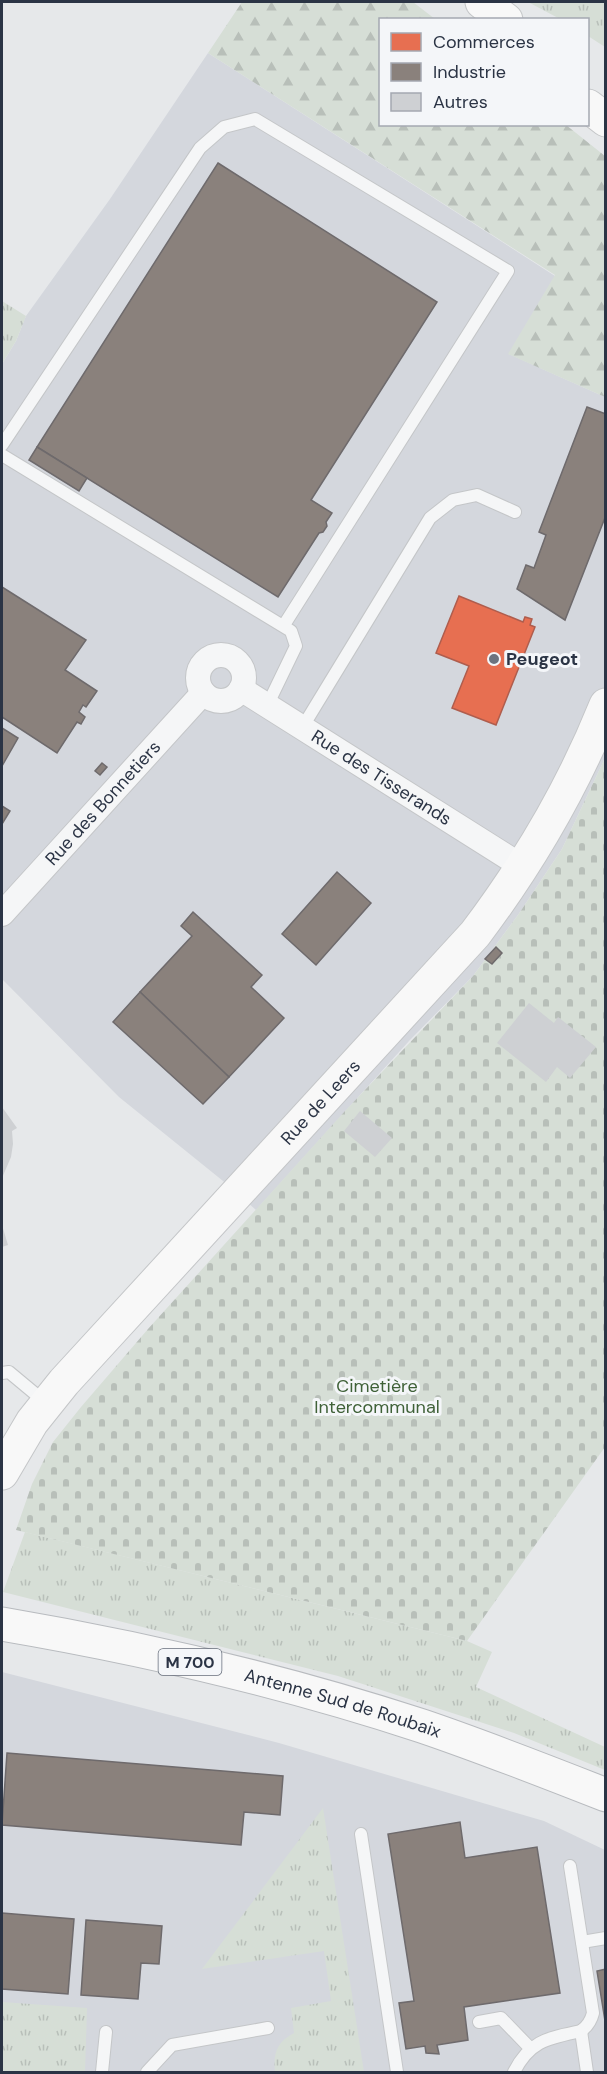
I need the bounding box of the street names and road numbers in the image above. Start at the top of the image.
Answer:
street label: Rue des Tisserands [307,724,456,831]
street label: Rue des Bonnetiers [40,735,166,871]
street label: Rue de Leers [275,1054,366,1150]
road number: M 700 [158,1649,222,1675]
street label: Antenne Sud de Roubaix [242,1663,444,1744]

